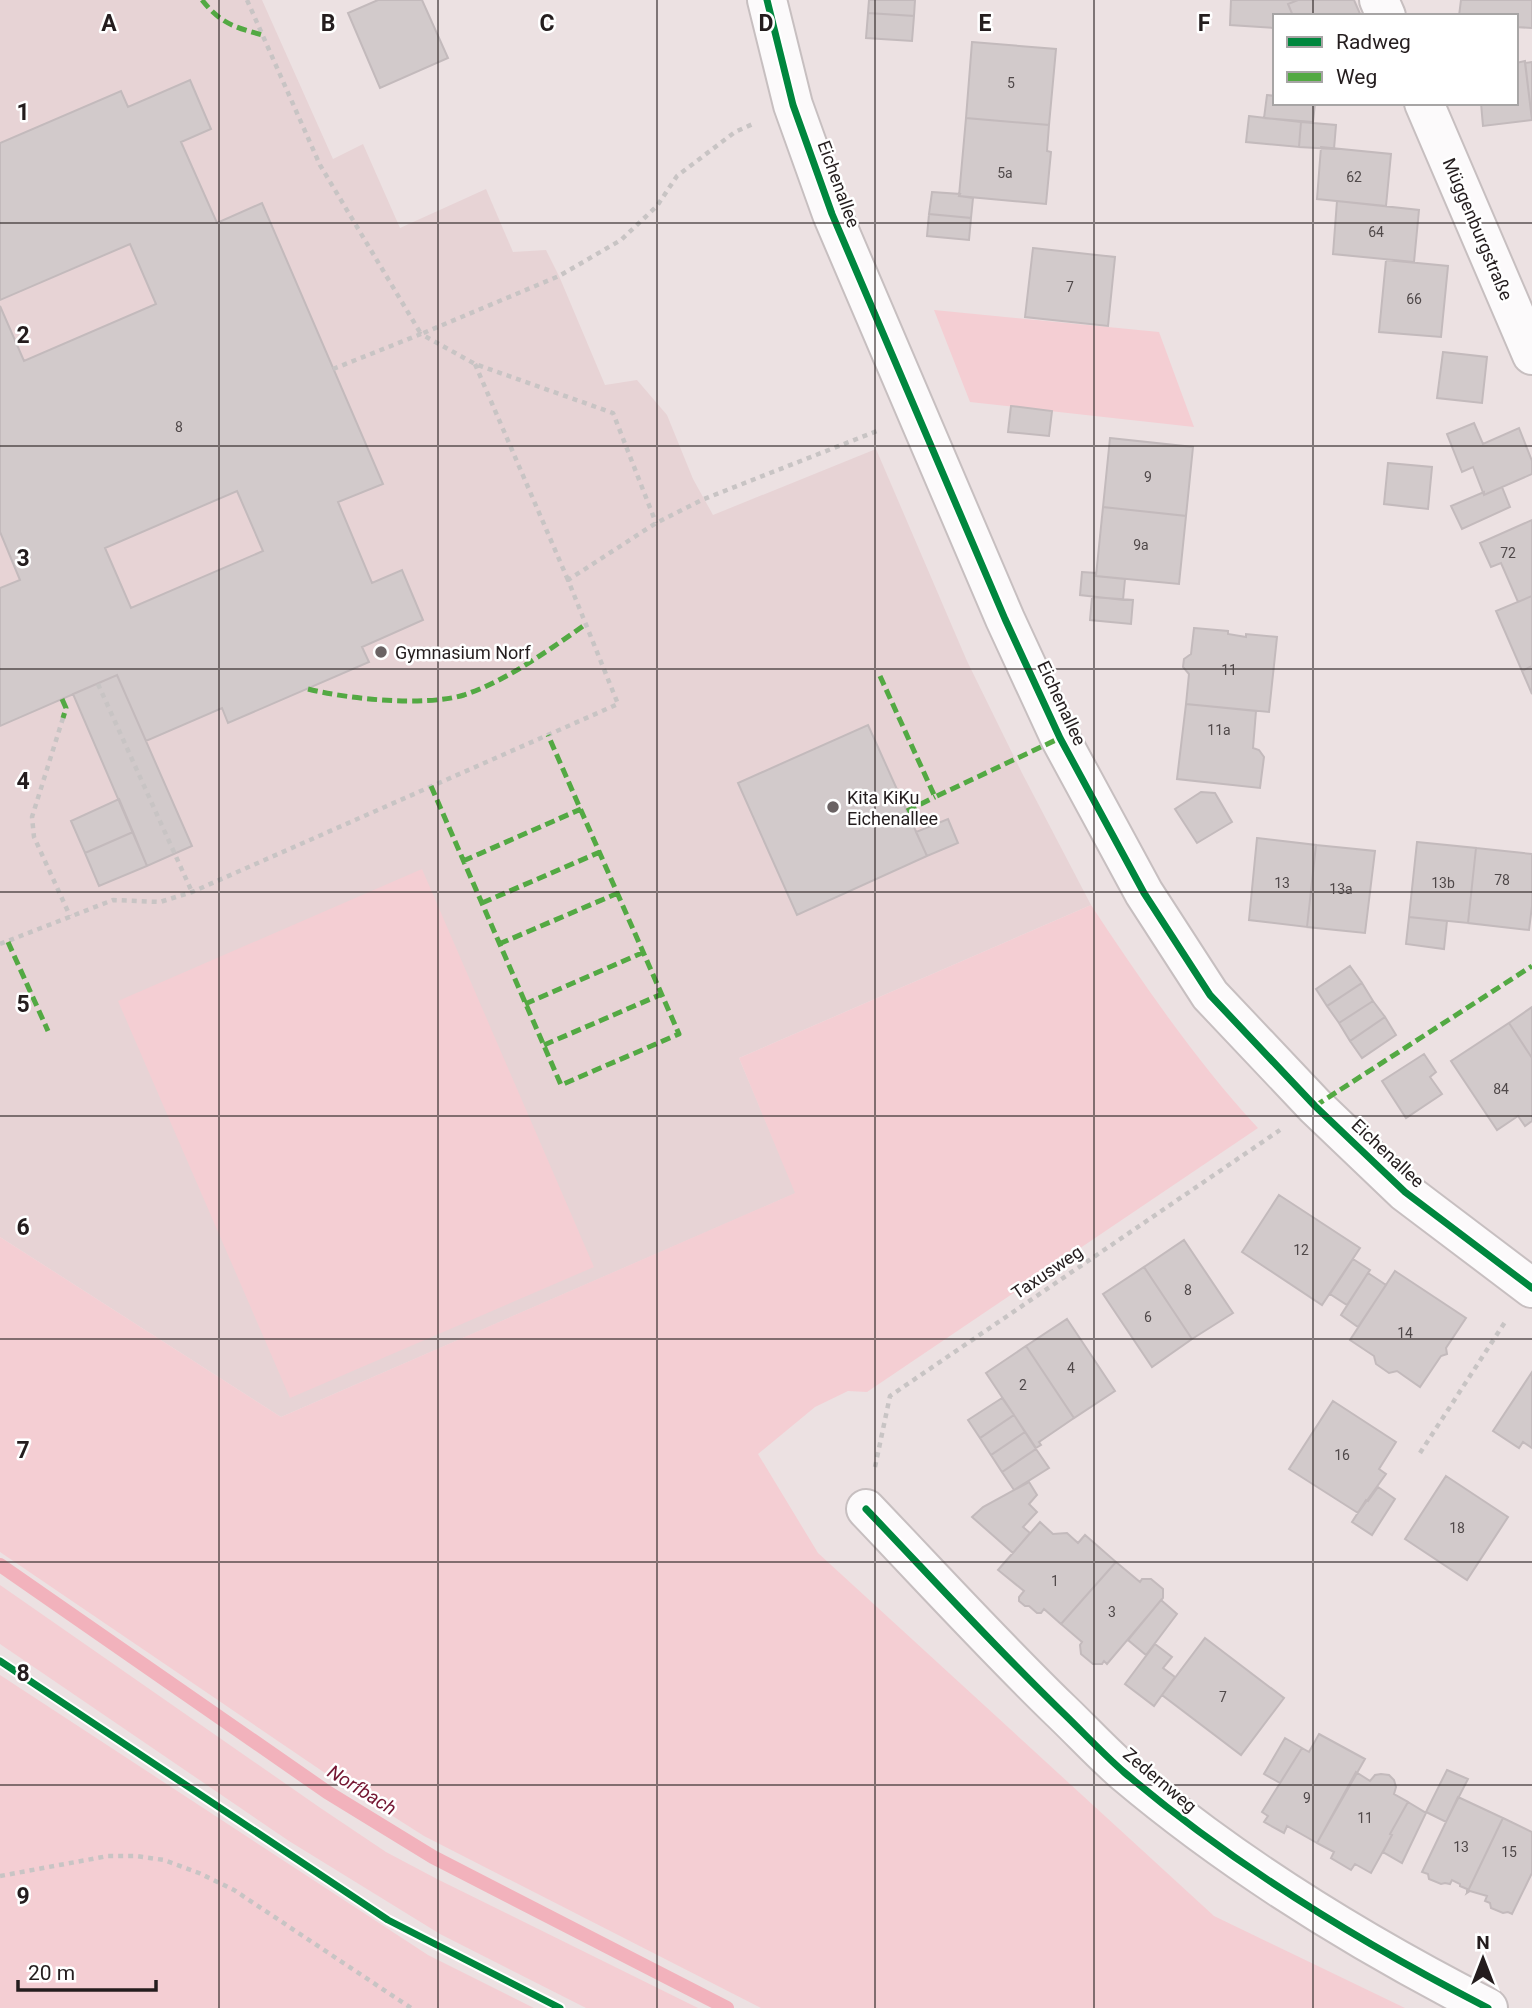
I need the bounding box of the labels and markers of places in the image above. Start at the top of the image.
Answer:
place label: Gymnasium Norf [395,642,531,663]
marker: Gymnasium Norf [373,644,389,660]
place label: Kita KiKu Eichenallee [847,787,938,829]
marker: Kita KiKu Eichenallee [825,799,841,815]

